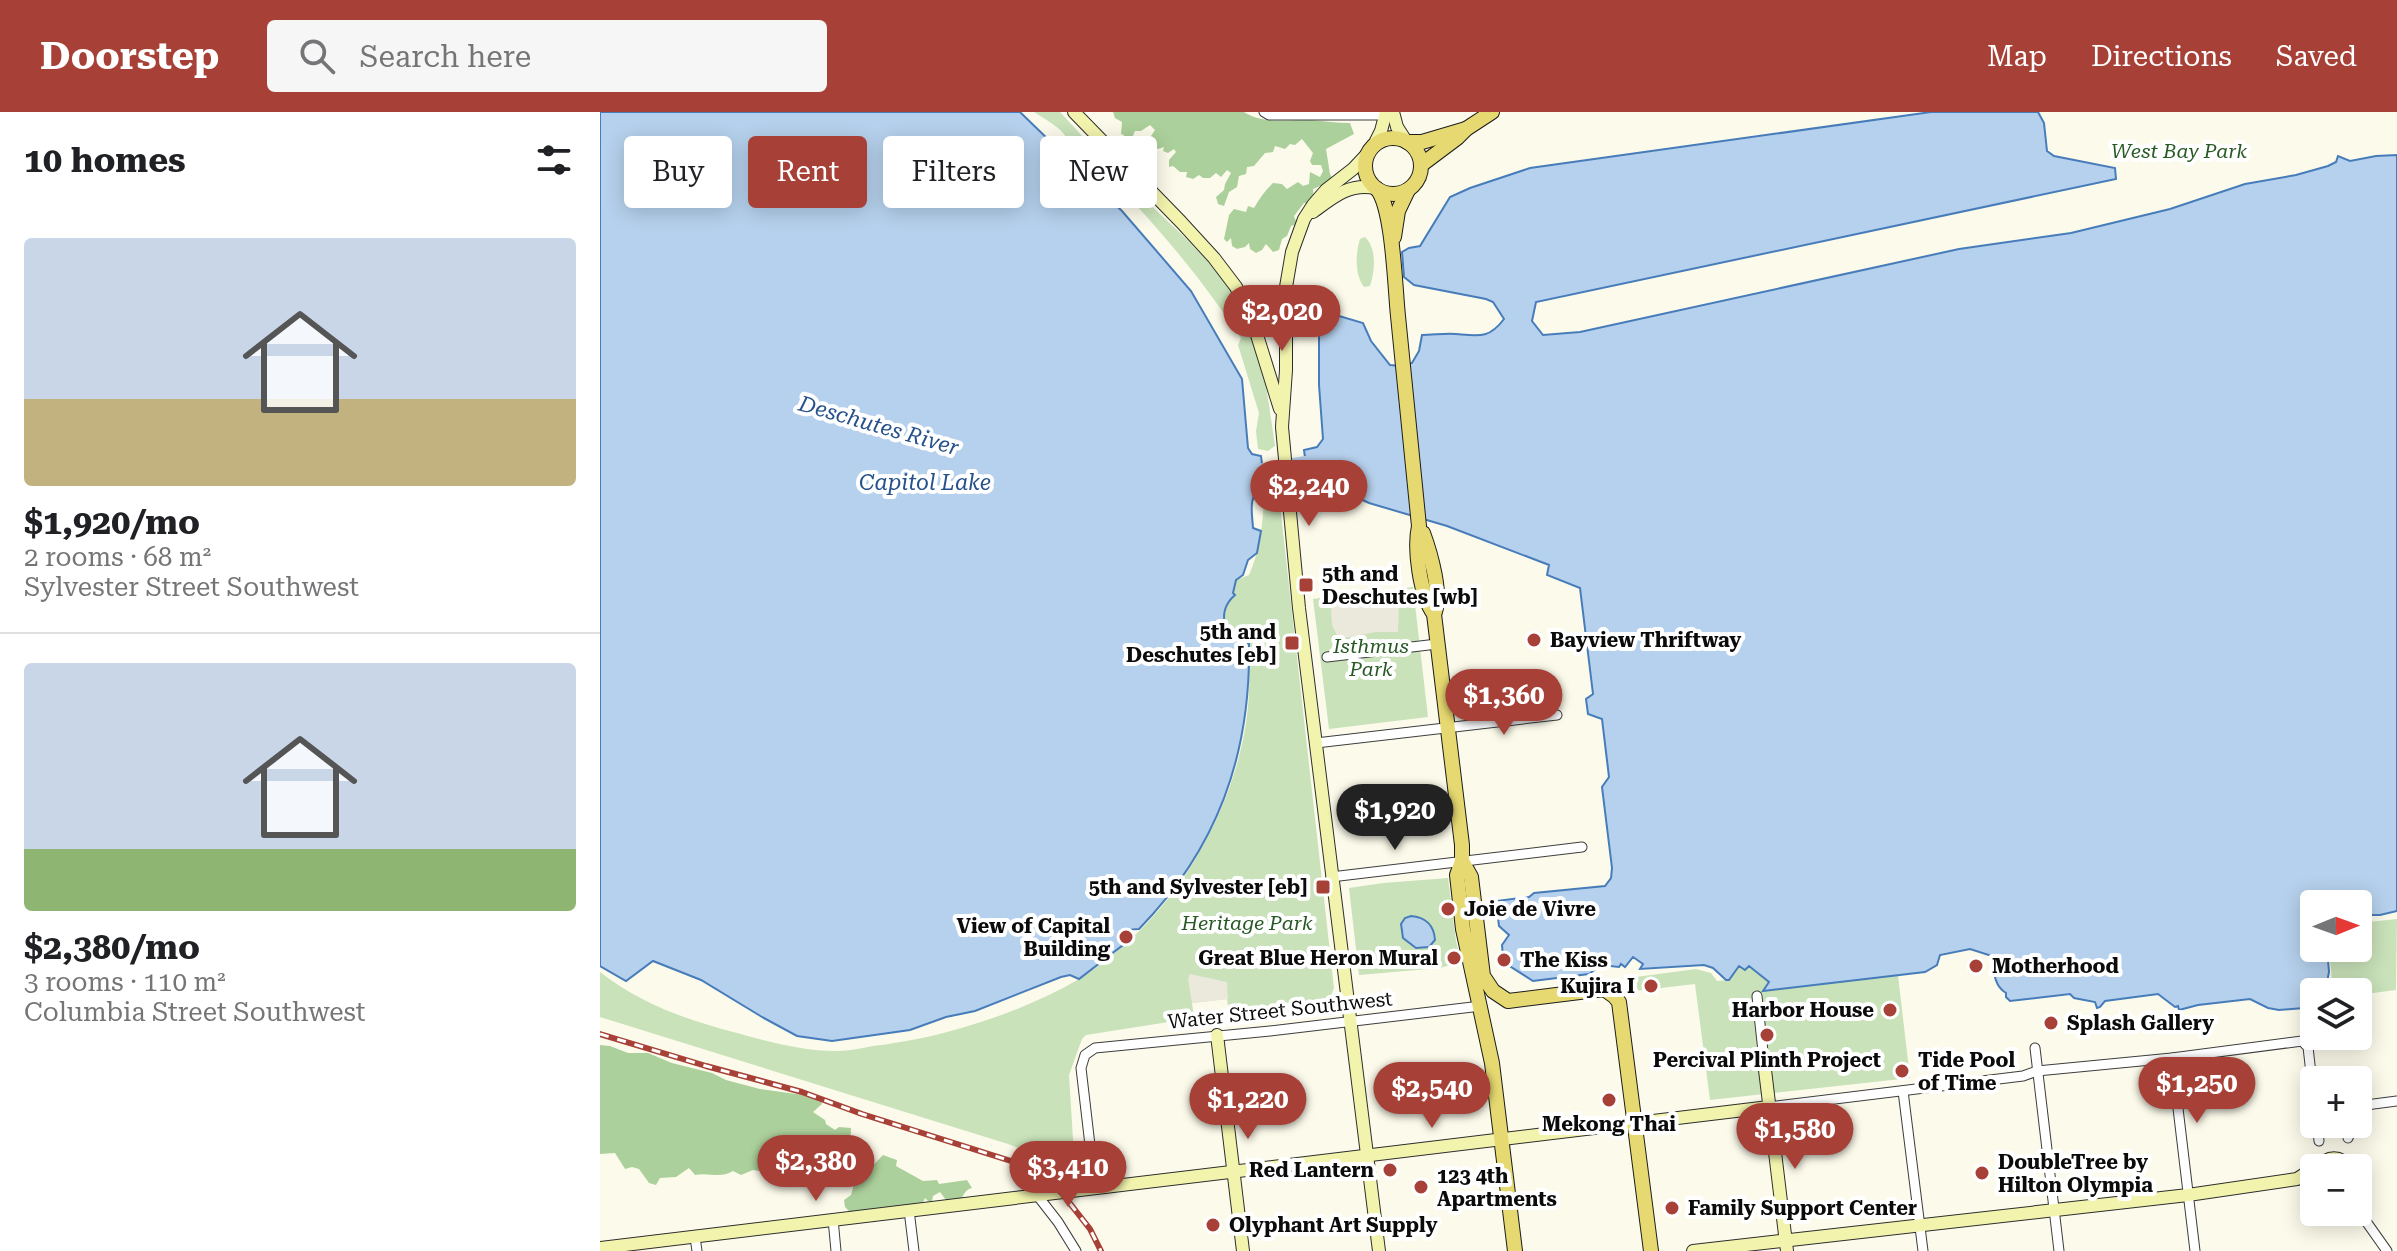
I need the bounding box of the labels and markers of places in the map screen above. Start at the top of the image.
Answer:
pin: $2,020 [1217,285,1347,353]
pin: $2,240 [1244,460,1374,528]
place label: 5th and Deschutes [wb] [1322,562,1477,609]
marker: 5th and Deschutes [wb] [1297,576,1315,594]
place label: 5th and Deschutes [eb] [1126,620,1277,667]
place label: Bayview Thriftway [1550,628,1741,652]
marker: Bayview Thriftway [1525,631,1543,649]
marker: 5th and Deschutes [eb] [1283,634,1301,652]
pin: $1,360 [1439,669,1569,737]
pin: $1,920 [1330,784,1460,852]
place label: 5th and Sylvester [eb] [1089,875,1307,899]
marker: 5th and Sylvester [eb] [1314,878,1332,896]
place label: Joie de Vivre [1464,897,1596,921]
marker: Joie de Vivre [1439,900,1457,918]
place label: View of Capital Building [956,914,1111,961]
marker: View of Capital Building [1117,928,1135,946]
place label: Great Blue Heron Mural [1198,946,1438,970]
place label: The Kiss [1520,948,1608,972]
marker: Great Blue Heron Mural [1445,949,1463,967]
marker: The Kiss [1495,951,1513,969]
place label: Motherhood [1992,954,2119,978]
marker: Motherhood [1967,957,1985,975]
place label: Kujira I [1560,974,1635,998]
marker: Kujira I [1642,977,1660,995]
place label: Harbor House [1732,998,1874,1022]
marker: Harbor House [1881,1001,1899,1019]
place label: Splash Gallery [2067,1011,2214,1035]
marker: Splash Gallery [2042,1014,2060,1032]
marker: Percival Plinth Project [1758,1026,1776,1044]
place label: Percival Plinth Project [1653,1048,1881,1072]
place label: Tide Pool of Time [1918,1048,2015,1095]
pin: $1,250 [2132,1057,2262,1125]
pin: $2,540 [1367,1062,1497,1130]
marker: Tide Pool of Time [1893,1062,1911,1080]
pin: $1,220 [1183,1073,1313,1141]
marker: Mekong Thai [1600,1091,1618,1109]
pin: $1,580 [1730,1103,1860,1171]
place label: Mekong Thai [1542,1112,1676,1136]
pin: $2,380 [751,1135,881,1203]
pin: $3,410 [1003,1141,1133,1209]
place label: DoubleTree by Hilton Olympia [1998,1150,2153,1197]
place label: Red Lantern [1249,1158,1375,1182]
marker: Red Lantern [1381,1161,1399,1179]
place label: 123 4th Apartments [1437,1164,1557,1211]
marker: DoubleTree by Hilton Olympia [1973,1164,1991,1182]
marker: 123 4th Apartments [1412,1178,1430,1196]
place label: Family Support Center [1688,1196,1917,1220]
marker: Family Support Center [1663,1199,1681,1217]
place label: Olyphant Art Supply [1229,1213,1438,1237]
marker: Olyphant Art Supply [1204,1216,1222,1234]

